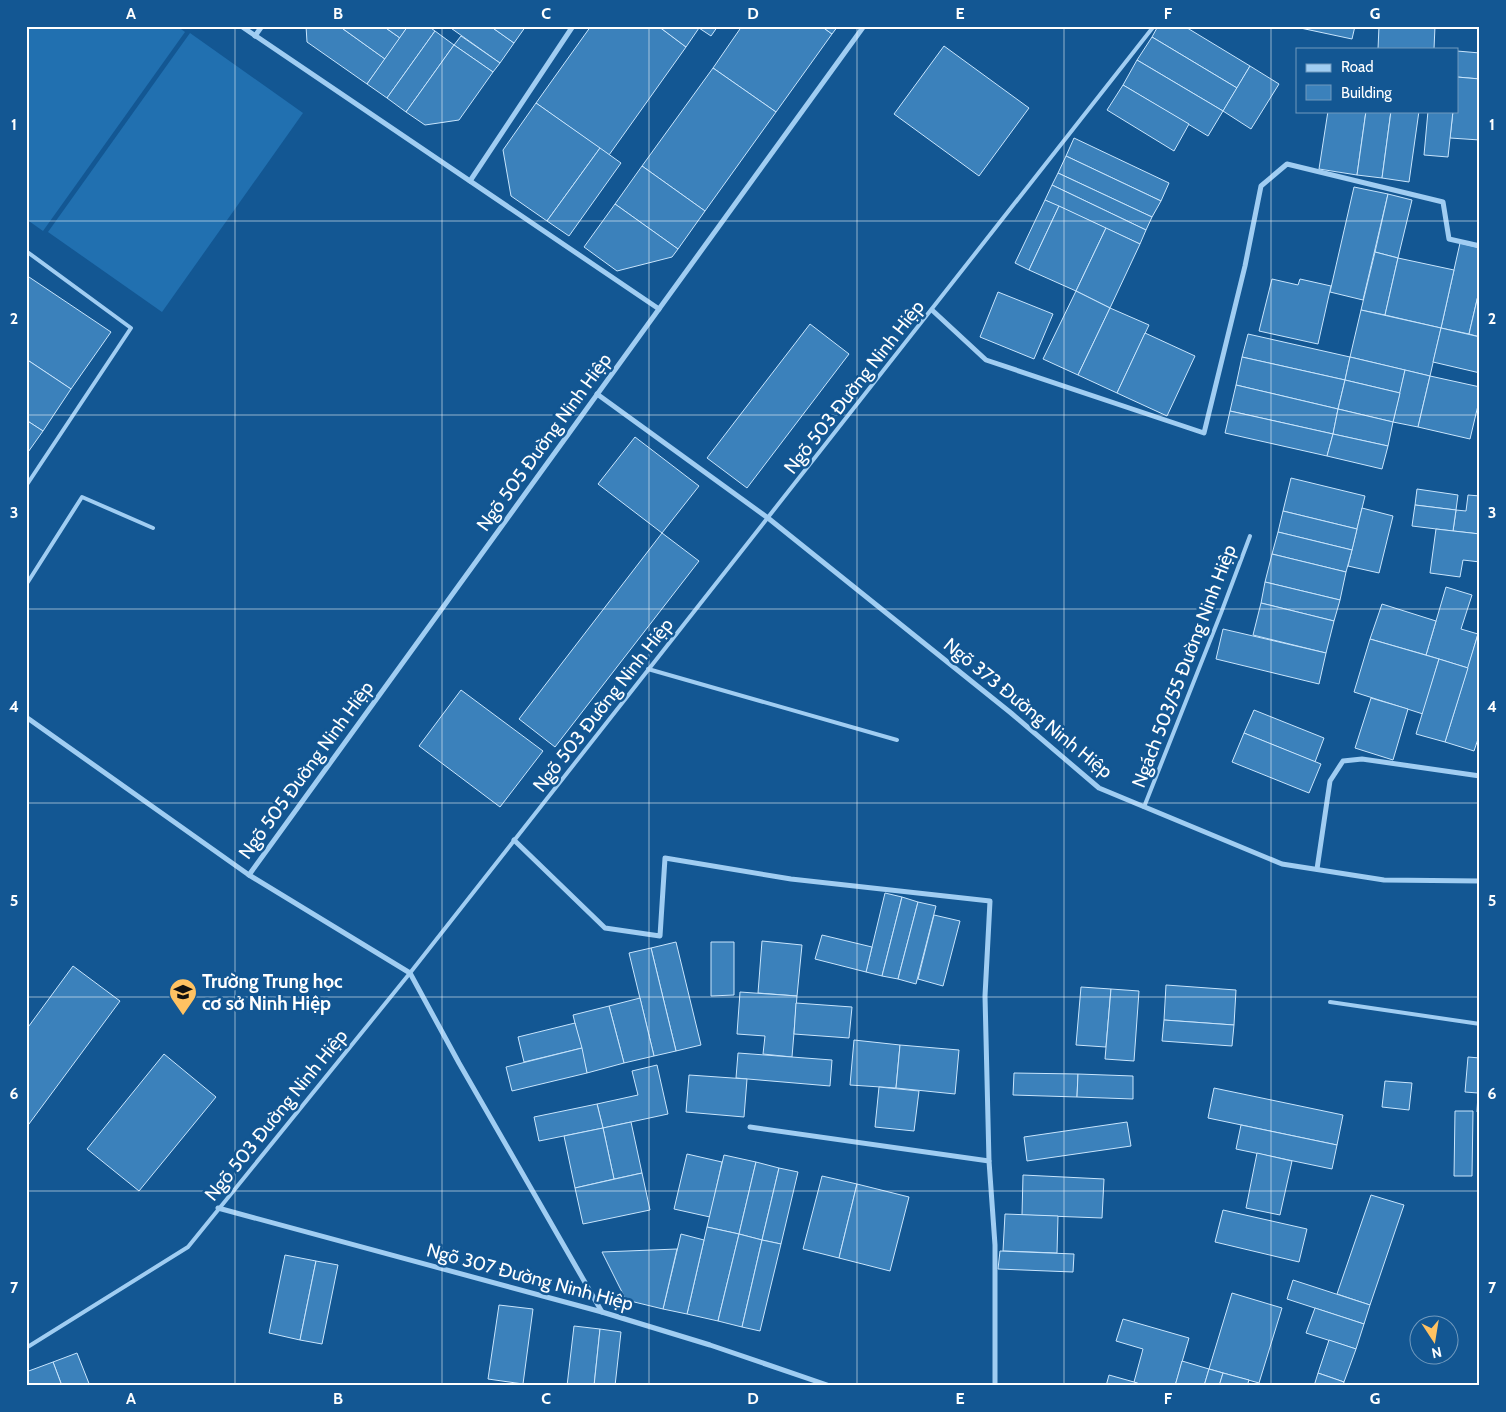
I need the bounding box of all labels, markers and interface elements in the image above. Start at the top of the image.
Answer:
text: A [126,4,136,23]
text: B [333,4,343,23]
text: C [541,4,551,23]
text: D [747,4,759,23]
text: E [955,4,965,23]
text: F [1164,4,1173,23]
text: G [1370,4,1380,23]
legend [1296,48,1458,112]
text: Road [1341,58,1374,76]
text: Building [1341,84,1392,102]
text: 1 [11,115,17,134]
text: 1 [1489,115,1495,134]
street label: Ngõ 503 Đường Ninh Hiệp [779,296,929,478]
text: 2 [10,309,18,328]
text: 2 [1488,309,1496,328]
street label: Ngõ 505 Đường Ninh Hiệp [472,349,616,535]
text: 3 [10,503,18,522]
text: 3 [1488,503,1496,522]
street label: Ngách 503/55 Đường Ninh Hiệp [1127,541,1241,791]
street label: Ngõ 503 Đường Ninh Hiệp [528,614,678,796]
street label: Ngõ 373 Đường Ninh Hiệp [939,633,1117,783]
street label: Ngõ 505 Đường Ninh Hiệp [234,677,378,863]
text: 4 [9,697,19,716]
text: 4 [1487,697,1497,716]
text: 5 [10,891,18,910]
text: 5 [1488,891,1496,910]
place label: Trường Trung học cơ sở Ninh Hiệp [202,970,343,1015]
school or university icon: Trường Trung học cơ sở Ninh Hiệp [168,977,198,1016]
street label: Ngõ 503 Đường Ninh Hiệp [200,1025,352,1205]
text: 6 [10,1084,19,1103]
text: 6 [1488,1084,1497,1103]
street label: Ngõ 307 Đường Ninh Hiệp [424,1238,636,1316]
text: 7 [10,1278,19,1297]
text: 7 [1488,1278,1497,1297]
north arrow [1408,1314,1458,1364]
text: N [1430,1343,1443,1363]
text: A [126,1389,136,1408]
text: B [333,1389,343,1408]
text: C [541,1389,551,1408]
text: D [747,1389,759,1408]
text: E [955,1389,965,1408]
text: F [1164,1389,1173,1408]
text: G [1370,1389,1380,1408]

